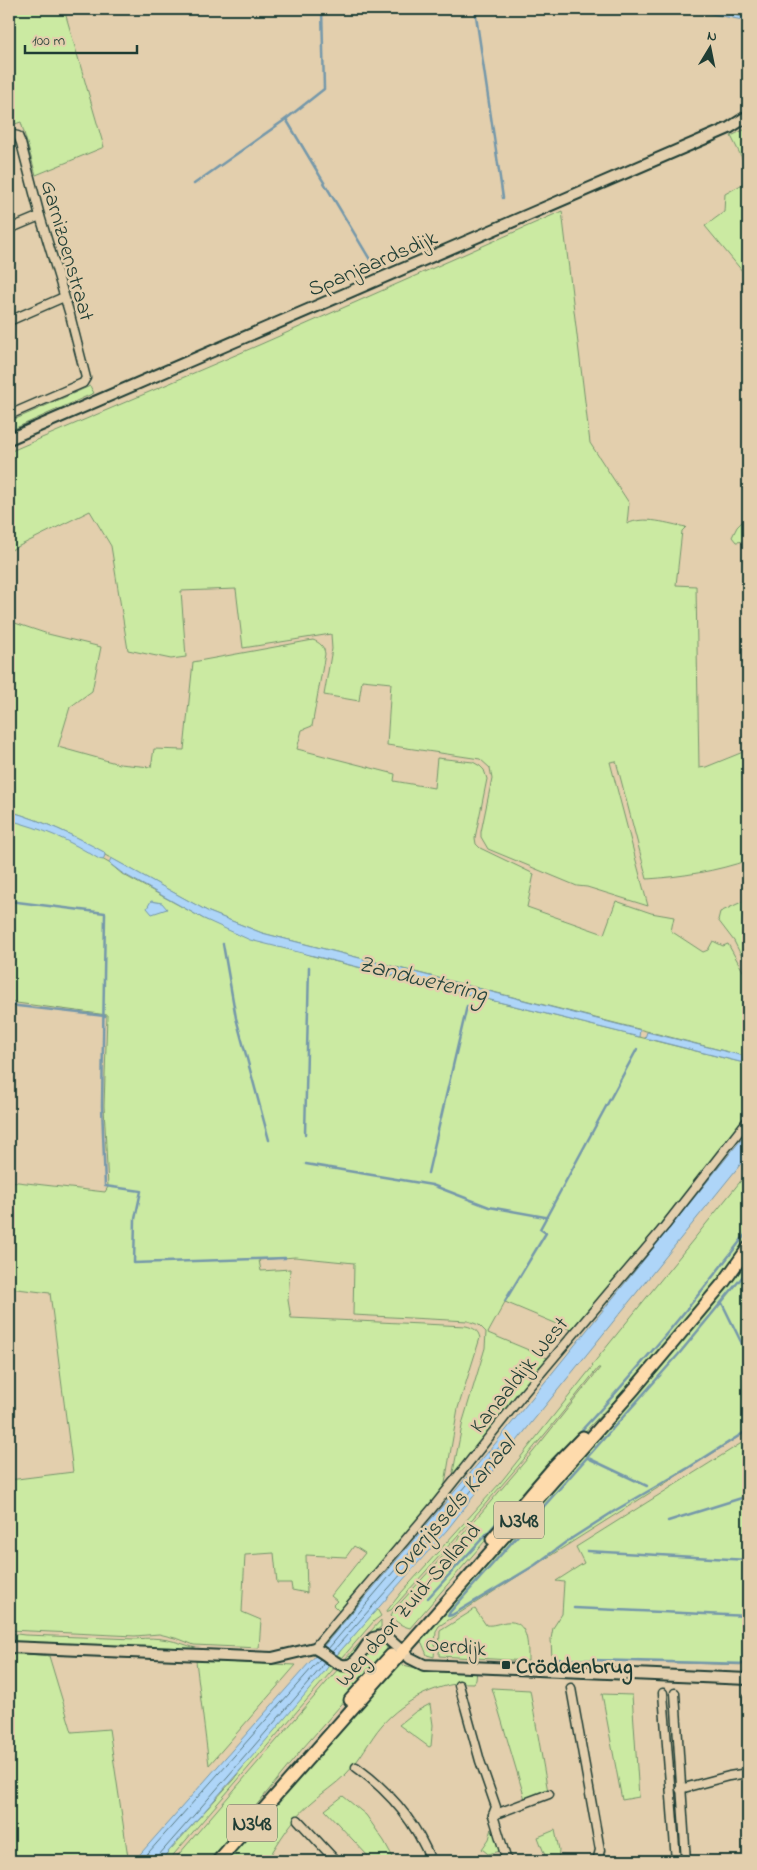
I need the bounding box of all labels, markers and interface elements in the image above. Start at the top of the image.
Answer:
scale bar [25,22,138,54]
north arrow [684,22,734,72]
text: N [706,26,718,48]
text: 100 m [32,30,65,52]
street label: Garnizoenstraat [31,177,102,326]
street label: Spanjaardsdijk [304,223,443,306]
water label: Zandwetering [354,948,492,1014]
street label: Kanaaldijk West [463,1310,578,1441]
water label: Overijssels Kanaal [383,1427,527,1586]
road number: N348 [494,1502,544,1538]
street label: Weg door Zuid-Salland [329,1517,490,1696]
street label: Oerdijk [424,1629,488,1667]
place label: Cröddenbrug [516,1652,633,1685]
marker: Cröddenbrug [500,1659,512,1671]
road number: N348 [227,1805,277,1842]

